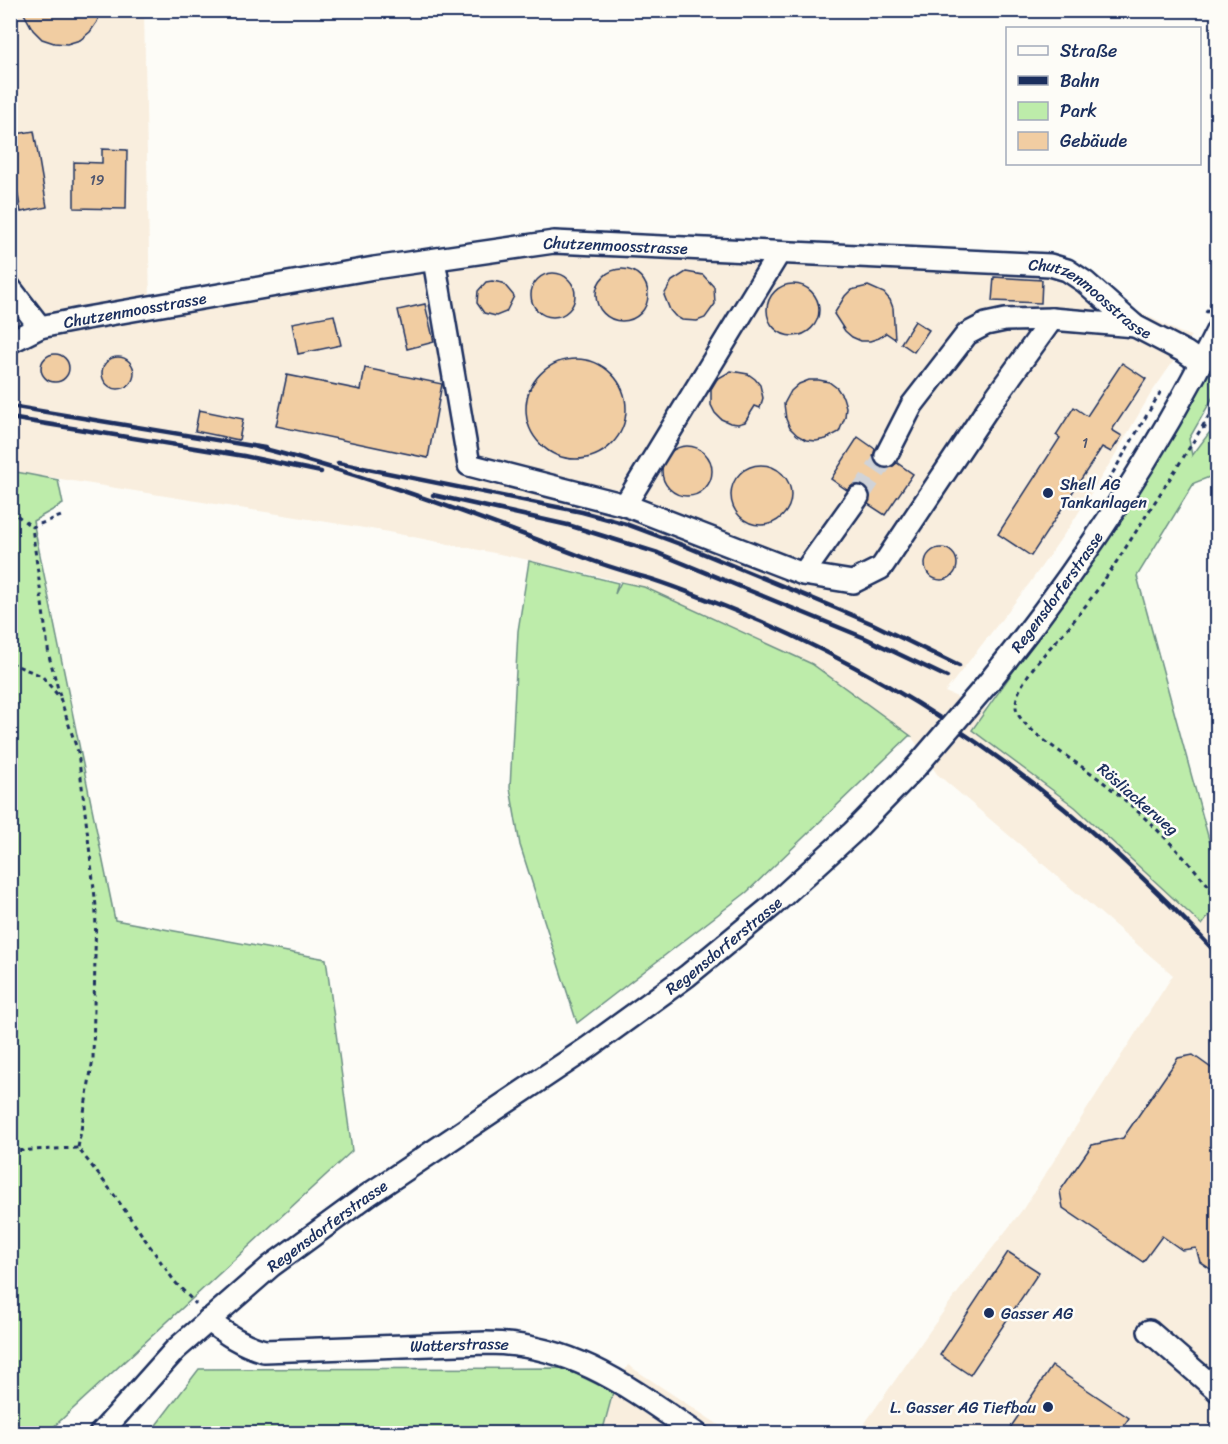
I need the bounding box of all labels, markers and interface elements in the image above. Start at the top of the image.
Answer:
legend [1006,27,1201,165]
text: Straße [1060,35,1117,67]
text: Bahn [1060,65,1100,97]
text: Park [1060,95,1097,127]
text: Gebäude [1060,125,1128,157]
house number: 19 [90,168,105,193]
street label: Chutzenmoosstrasse [541,227,689,263]
street label: Chutzenmoosstrasse [1028,250,1157,347]
street label: Chutzenmoosstrasse [61,283,209,337]
house number: 1 [1082,431,1088,456]
place label: Shell AG Tankanlagen [1060,470,1147,517]
marker: Shell AG Tankanlagen [1041,486,1055,500]
street label: Regensdorferstrasse [1002,525,1111,659]
street label: Rösliackerweg [1091,755,1185,843]
street label: Regensdorferstrasse [659,889,789,1002]
street label: Regensdorferstrasse [260,1171,394,1280]
place label: Gasser AG [1001,1299,1073,1328]
marker: Gasser AG [982,1306,996,1320]
street label: Watterstrasse [409,1328,510,1360]
place label: L. Gasser AG Tiefbau [890,1393,1036,1422]
marker: L. Gasser AG Tiefbau [1041,1400,1055,1414]

